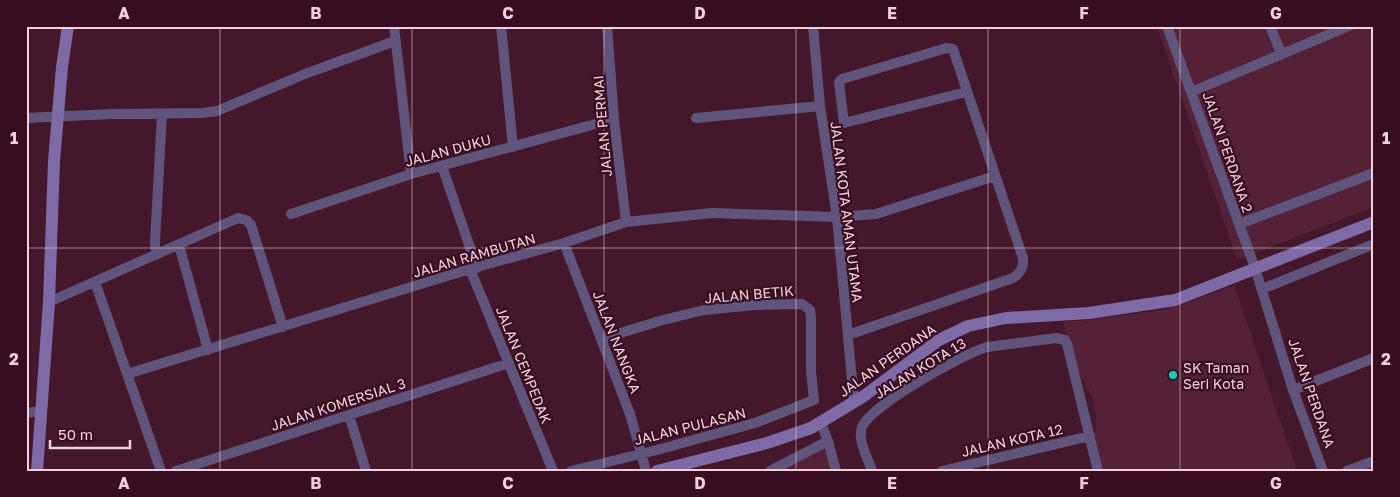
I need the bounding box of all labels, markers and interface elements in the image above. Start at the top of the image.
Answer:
text: A [118,3,130,23]
text: B [310,3,322,23]
text: C [502,3,514,23]
text: D [694,3,706,23]
text: E [887,3,897,23]
text: F [1079,3,1089,23]
text: G [1270,3,1282,23]
street label: JALAN PERMAI [589,75,615,177]
street label: JALAN PERDANA 2 [1199,89,1257,215]
street label: JALAN KOTA AMAN UTAMA [827,121,867,304]
text: 1 [10,128,18,148]
text: 1 [1382,128,1390,148]
street label: JALAN DUKU [403,130,493,170]
street label: JALAN RAMBUTAN [411,229,537,281]
street label: JALAN BETIK [704,282,795,306]
street label: JALAN NANGKA [590,288,645,396]
street label: JALAN CEMPEDAK [493,304,555,426]
street label: JALAN PERDANA [835,320,939,400]
street label: JALAN KOTA 13 [871,334,969,402]
street label: JALAN PERDANA [1285,336,1339,451]
text: 2 [9,349,19,369]
text: 2 [1381,349,1391,369]
place label: SK Taman Seri Kota [1183,359,1249,392]
marker: SK Taman Seri Kota [1167,369,1179,381]
street label: JALAN KOMERSIAL 3 [268,374,408,434]
street label: JALAN PULASAN [632,404,748,448]
scale bar [50,417,130,449]
street label: JALAN KOTA 12 [960,420,1064,460]
text: 50 m [58,425,93,443]
text: A [118,473,130,493]
text: B [310,473,322,493]
text: C [502,473,514,493]
text: D [694,473,706,493]
text: E [887,473,897,493]
text: F [1079,473,1089,493]
text: G [1270,473,1282,493]

